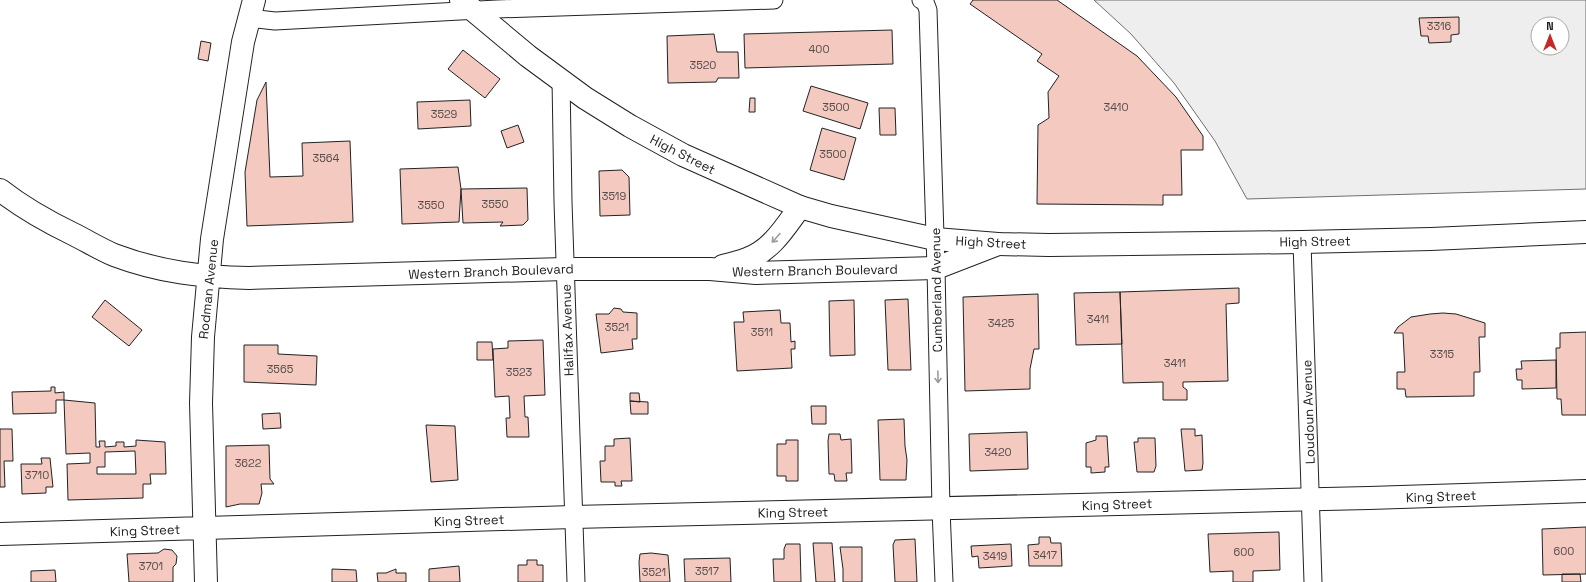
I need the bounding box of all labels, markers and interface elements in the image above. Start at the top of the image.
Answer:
north arrow [1530,16,1570,56]
house number: 3316 [1427,19,1451,33]
text: N [1546,19,1554,33]
house number: 400 [809,42,829,56]
house number: 3520 [690,58,716,72]
house number: 3500 [822,100,850,114]
house number: 3410 [1104,100,1128,114]
house number: 3529 [431,107,458,121]
street label: High Street [647,131,718,178]
house number: 3500 [819,147,847,161]
house number: 3564 [313,151,340,165]
house number: 3519 [602,189,626,203]
house number: 3550 [482,197,508,211]
house number: 3550 [418,198,444,212]
street label: Cumberland Avenue [927,228,946,352]
street label: High Street [955,232,1027,253]
street label: High Street [1279,232,1351,251]
one-way arrow [772,233,781,243]
street label: Rodman Avenue [195,238,222,340]
street label: Western Branch Boulevard [408,260,574,283]
street label: Western Branch Boulevard [732,261,898,280]
street label: Halifax Avenue [557,284,578,376]
house number: 3411 [1087,312,1109,326]
house number: 3425 [988,316,1015,330]
house number: 3521 [605,320,629,334]
house number: 3511 [751,325,773,339]
house number: 3315 [1430,347,1455,361]
house number: 3411 [1164,356,1186,370]
street label: Loudoun Avenue [1298,359,1319,464]
house number: 3565 [267,362,294,376]
house number: 3523 [506,365,533,379]
one-way arrow [934,370,942,383]
house number: 3420 [984,445,1012,459]
house number: 3622 [235,456,262,470]
house number: 3710 [25,468,49,482]
street label: King Street [1405,487,1477,506]
street label: King Street [1081,495,1153,514]
street label: King Street [758,503,828,522]
street label: King Street [433,511,505,530]
street label: King Street [109,521,181,540]
house number: 600 [1554,544,1574,558]
house number: 600 [1234,545,1254,559]
house number: 3417 [1033,548,1057,562]
house number: 3419 [983,549,1008,563]
house number: 3701 [139,559,163,573]
house number: 3517 [695,564,719,578]
house number: 3521 [642,565,666,579]

